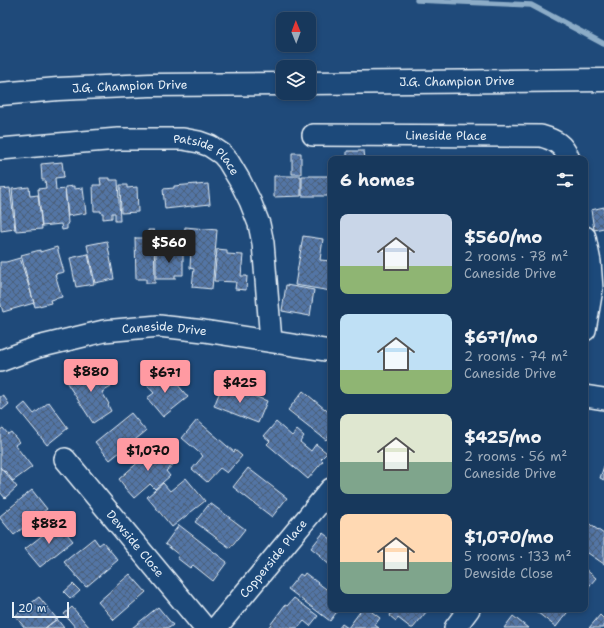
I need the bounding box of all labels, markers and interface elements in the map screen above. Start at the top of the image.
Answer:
north arrow [276,12,316,52]
map controls [276,12,316,100]
button: layers [276,60,316,100]
street label: J.G. Champion Drive [399,73,515,90]
street label: J.G. Champion Drive [72,77,188,96]
street label: Lineside Place [405,127,487,144]
street label: Patside Place [173,130,243,178]
text: 6 homes [340,169,415,191]
icon: filters [554,169,576,191]
text: $560/mo [464,226,542,248]
pin: $560 [145,230,193,264]
icon: home [372,230,420,278]
text: $560 [151,234,187,251]
text: 2 rooms · 78 m² [464,248,568,265]
text: Caneside Drive [464,265,556,282]
street label: Caneside Drive [121,318,208,339]
text: $671/mo [464,326,538,348]
icon: home [372,330,420,378]
text: 2 rooms · 74 m² [464,348,568,365]
pin: $880 [67,359,115,393]
pin: $671 [141,360,189,394]
text: $880 [73,363,109,380]
text: $671 [149,364,181,381]
text: Caneside Drive [464,365,556,382]
pin: $425 [216,370,264,404]
text: $425 [223,374,257,391]
text: $425/mo [464,426,542,448]
icon: home [372,430,420,478]
pin: $1,070 [115,438,181,472]
text: $1,070 [126,442,170,459]
text: 2 rooms · 56 m² [464,448,567,465]
text: Caneside Drive [464,465,556,482]
street label: Dewside Close [103,507,168,581]
pin: $882 [25,511,73,545]
text: $882 [31,515,67,532]
street label: Copperside Place [236,516,311,601]
text: $1,070/mo [464,526,554,548]
icon: home [372,530,420,578]
text: 5 rooms · 133 m² [464,548,572,565]
text: Dewside Close [464,565,553,582]
scale bar [12,600,69,619]
text: 20 m [18,601,46,616]

